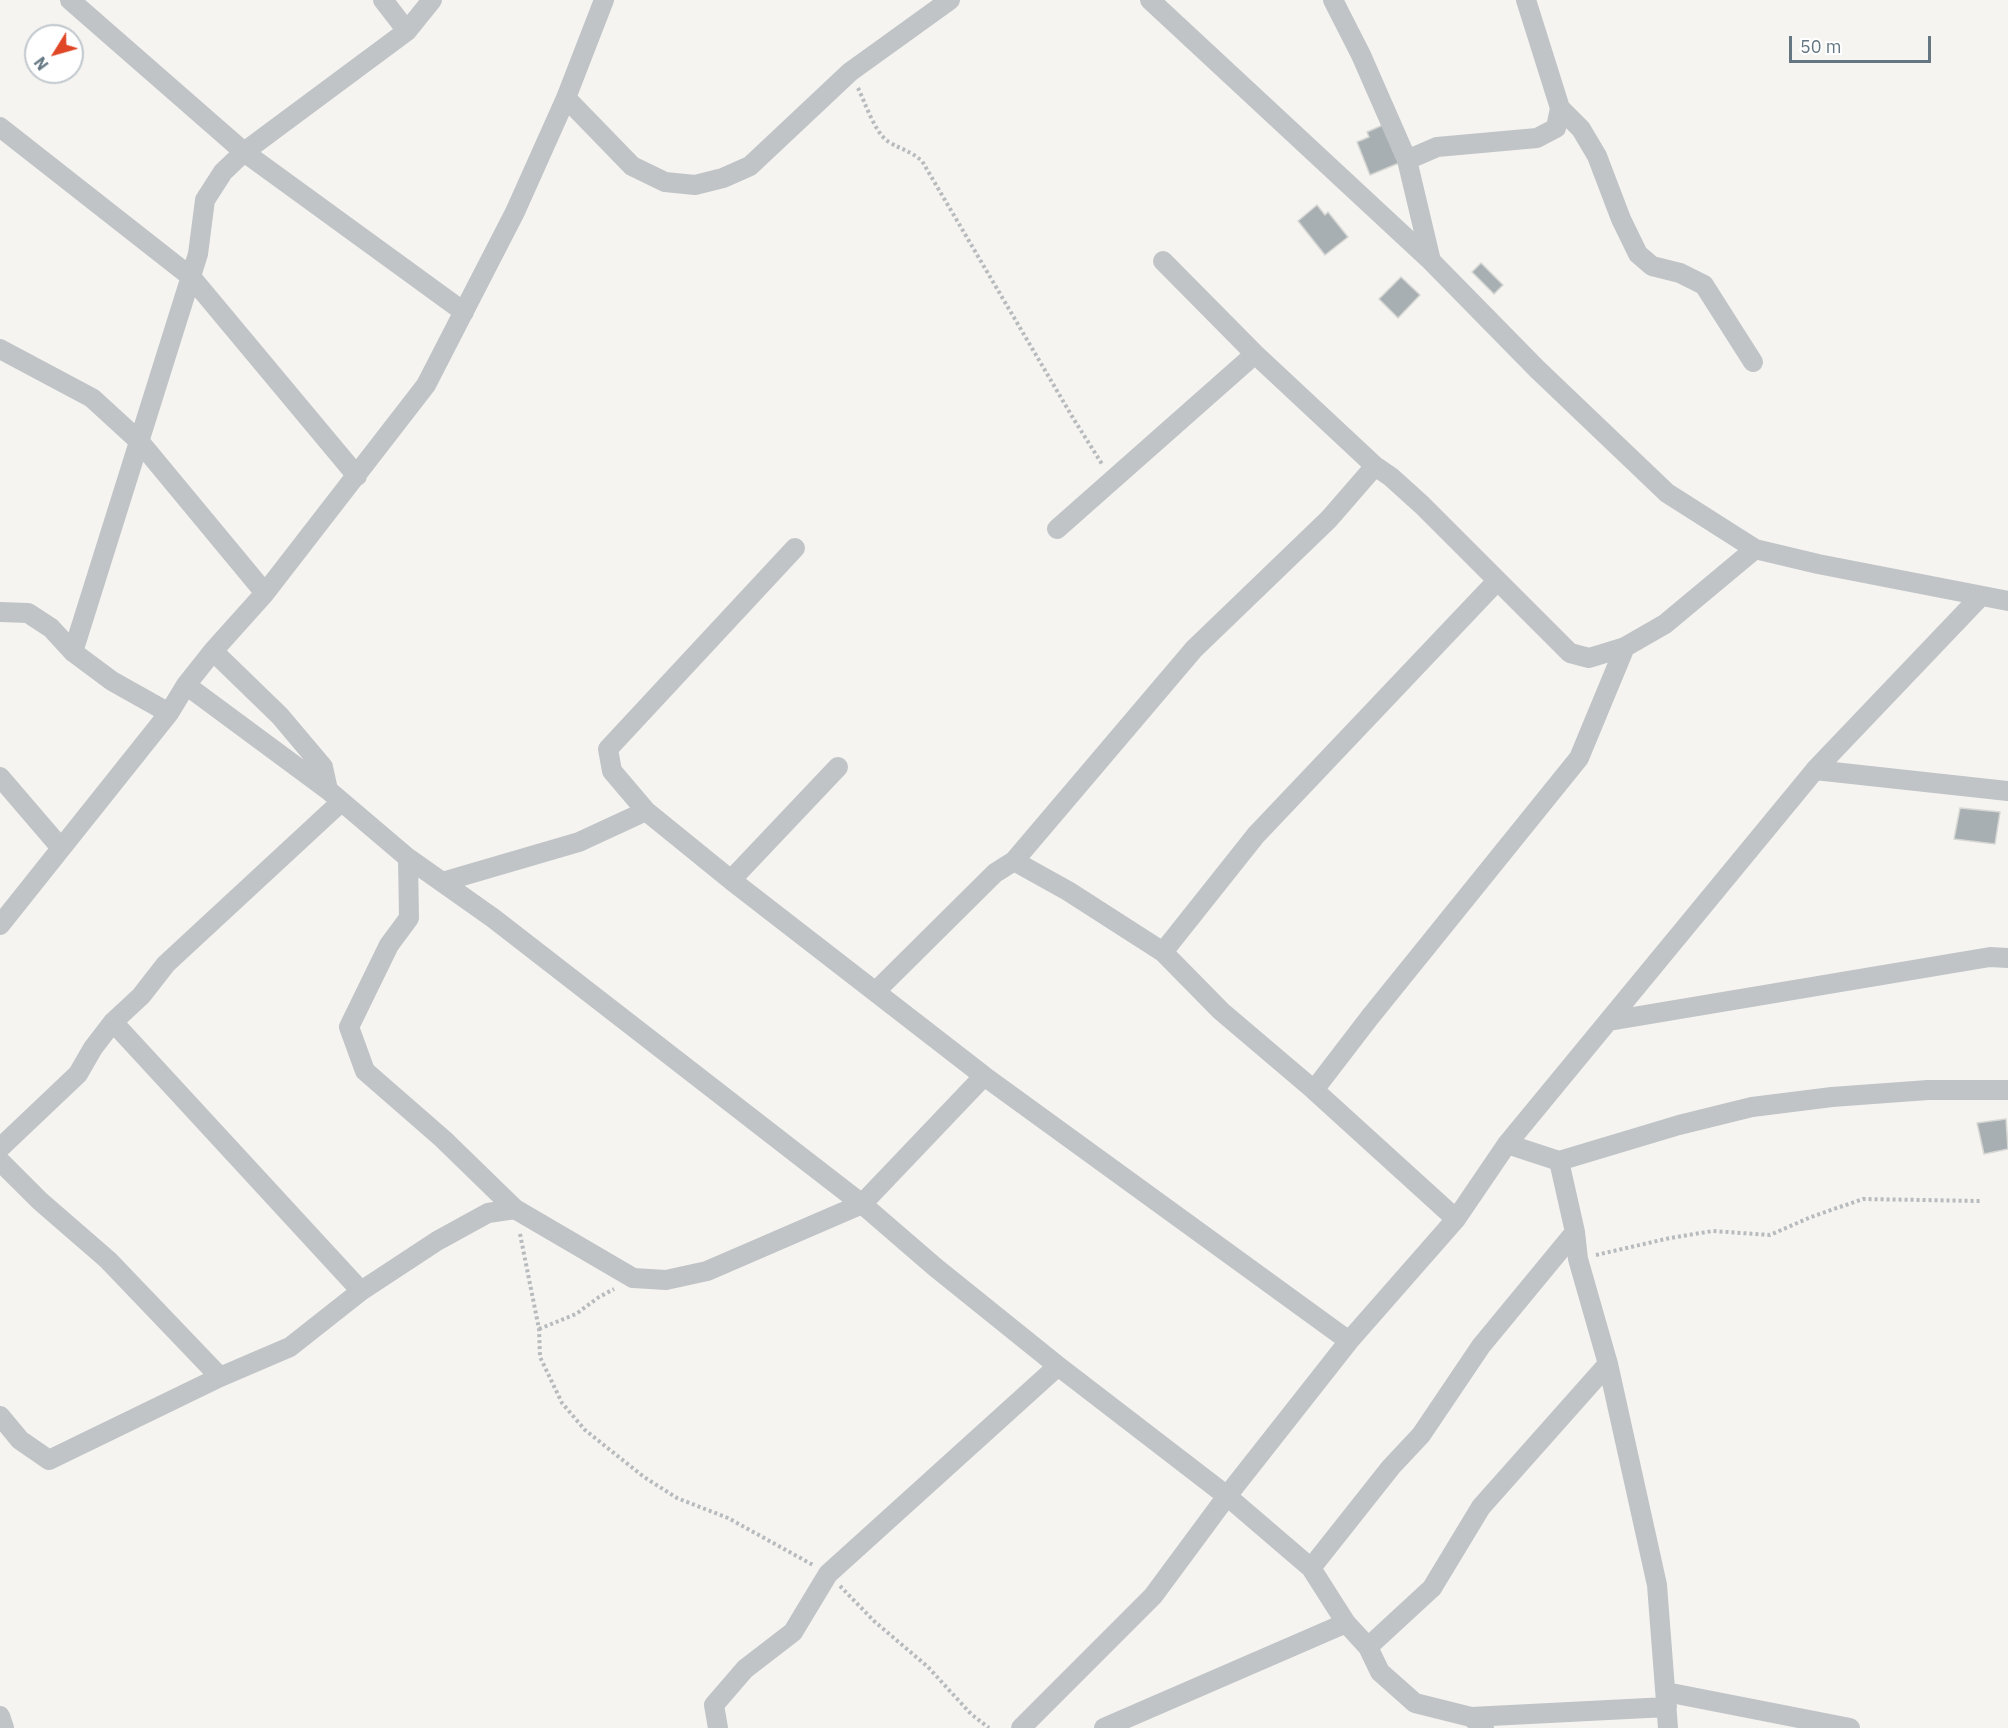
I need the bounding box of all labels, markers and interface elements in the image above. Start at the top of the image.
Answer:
north arrow [24,24,84,84]
scale bar [1792,24,1934,62]
text: 50 m [1800,35,1842,58]
text: N [30,53,53,74]

